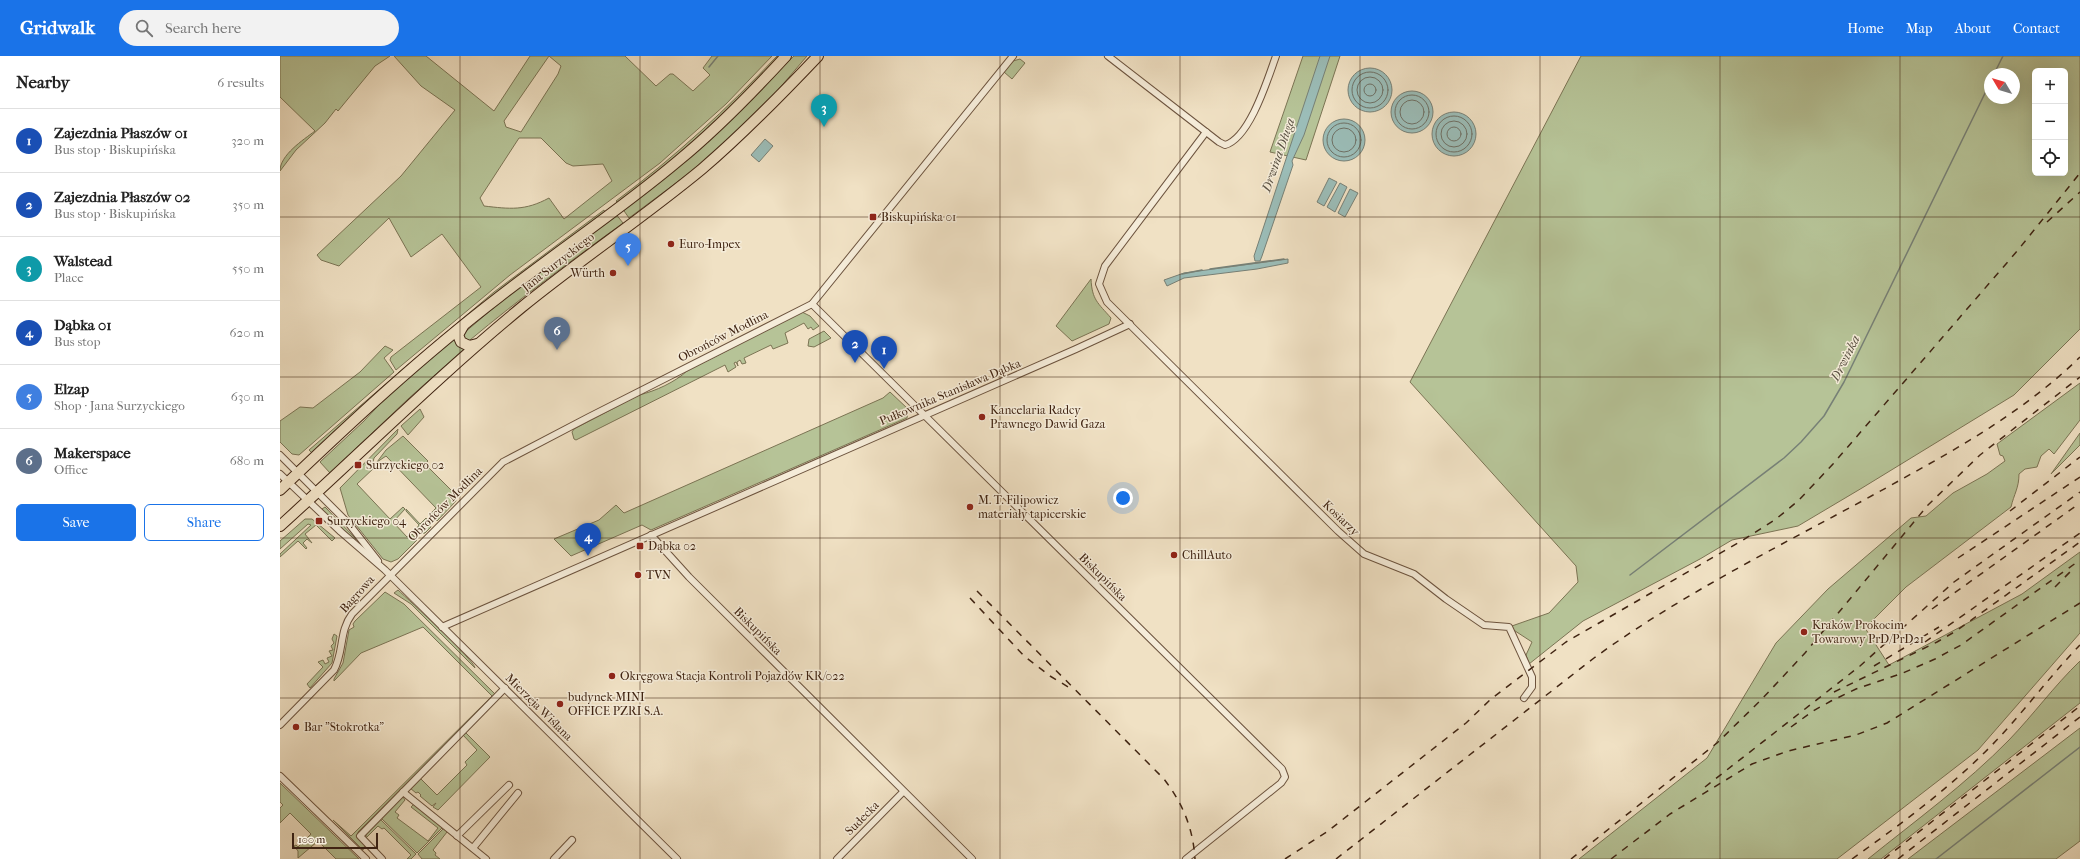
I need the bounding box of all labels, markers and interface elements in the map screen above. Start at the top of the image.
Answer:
search box [119,10,399,46]
text: Gridwalk [20,17,95,39]
icon: search [133,17,155,39]
text: Search here [165,19,241,37]
text: Home [1847,20,1884,37]
text: Map [1906,20,1933,37]
text: About [1955,20,1991,37]
text: Contact [2013,20,2060,37]
north arrow [1984,68,2020,104]
map controls [2032,68,2068,176]
button: + [2032,68,2068,104]
text: Nearby [16,72,70,92]
text: 6 results [217,75,264,90]
pin: 3 [811,94,837,127]
button: − [2032,104,2068,140]
water label: Drwina Długa [1258,116,1298,195]
text: Zajezdnia Płaszów 01 [54,124,188,142]
text: 1 [27,133,31,148]
text: 320 m [231,133,264,148]
button: locate [2032,140,2068,176]
text: Bus stop · Biskupińska [54,142,176,157]
text: Zajezdnia Płaszów 02 [54,188,190,206]
text: 2 [26,197,32,212]
text: 350 m [232,197,264,212]
text: Bus stop · Biskupińska [54,206,176,221]
place label: Biskupińska 01 [881,210,956,224]
marker: Biskupińska 01 [868,212,878,222]
street label: Jana Surzyckiego [518,229,597,295]
pin: 5 [615,233,641,266]
place label: Euro-Impex [679,237,741,251]
marker: Euro-Impex [666,239,676,249]
text: Walstead [54,252,112,270]
text: 3 [26,261,32,276]
text: 550 m [232,261,264,276]
place label: Würth [570,266,605,280]
marker: Würth [608,268,618,278]
text: Place [54,270,84,285]
street label: Obrońców Modlina [676,307,771,365]
text: Dąbka 01 [54,316,112,334]
pin: 6 [544,317,570,350]
text: 4 [25,325,33,340]
text: 620 m [230,325,264,340]
pin: 2 [842,330,868,363]
water label: Drwinka [1827,332,1863,384]
text: Bus stop [54,334,100,349]
pin: 1 [871,336,897,369]
street label: Pułkownika Stanisława Dąbka [877,356,1023,428]
text: Elzap [54,380,89,398]
text: 5 [26,389,32,404]
text: 630 m [231,389,264,404]
text: Shop · Jana Surzyckiego [54,398,185,413]
place label: Kancelaria Radcy Prawnego Dawid Gaza [990,403,1106,431]
marker: Kancelaria Radcy Prawnego Dawid Gaza [977,412,987,422]
text: Makerspace [54,444,131,462]
text: 6 [25,453,33,468]
text: 680 m [230,453,264,468]
place label: Surzyckiego 02 [366,458,444,472]
marker: Surzyckiego 02 [353,460,363,470]
text: Office [54,462,88,477]
street label: Obrońców Modlina [405,464,485,544]
your location [1113,488,1133,508]
place label: M. T. Filipowicz materiały tapicerskie [978,493,1086,521]
street label: Kosiarzy [1320,497,1362,539]
marker: M. T. Filipowicz materiały tapicerskie [965,502,975,512]
button: Save [16,504,136,541]
button: Share [144,504,264,541]
place label: Surzyckiego 04 [327,514,407,528]
marker: Surzyckiego 04 [314,516,324,526]
pin: 4 [575,523,601,556]
place label: Dąbka 02 [648,539,696,553]
marker: Dąbka 02 [635,541,645,551]
place label: ChillAuto [1182,548,1232,562]
street label: Biskupińska [1076,550,1130,604]
marker: ChillAuto [1169,550,1179,560]
place label: TVN [646,568,671,582]
marker: TVN [633,570,643,580]
street label: Bagrowa [337,572,378,615]
street label: Biskupińska [731,604,785,658]
place label: Kraków Prokocim Towarowy PrD/PrD21 [1812,618,1924,646]
marker: Kraków Prokocim Towarowy PrD/PrD21 [1799,627,1809,637]
place label: Okręgowa Stacja Kontroli Pojazdów KR/022 [620,669,845,683]
street label: Mierzeja Wiślana [503,671,576,744]
marker: Okręgowa Stacja Kontroli Pojazdów KR/022 [607,671,617,681]
place label: budynek MINI OFFICE PZRI S.A. [567,690,663,718]
marker: budynek MINI OFFICE PZRI S.A. [555,699,565,709]
place label: Bar "Stokrotka" [304,720,384,734]
marker: Bar "Stokrotka" [291,722,301,732]
street label: Sudecka [842,798,882,838]
scale bar [292,831,378,850]
text: 100 m [298,833,326,846]

